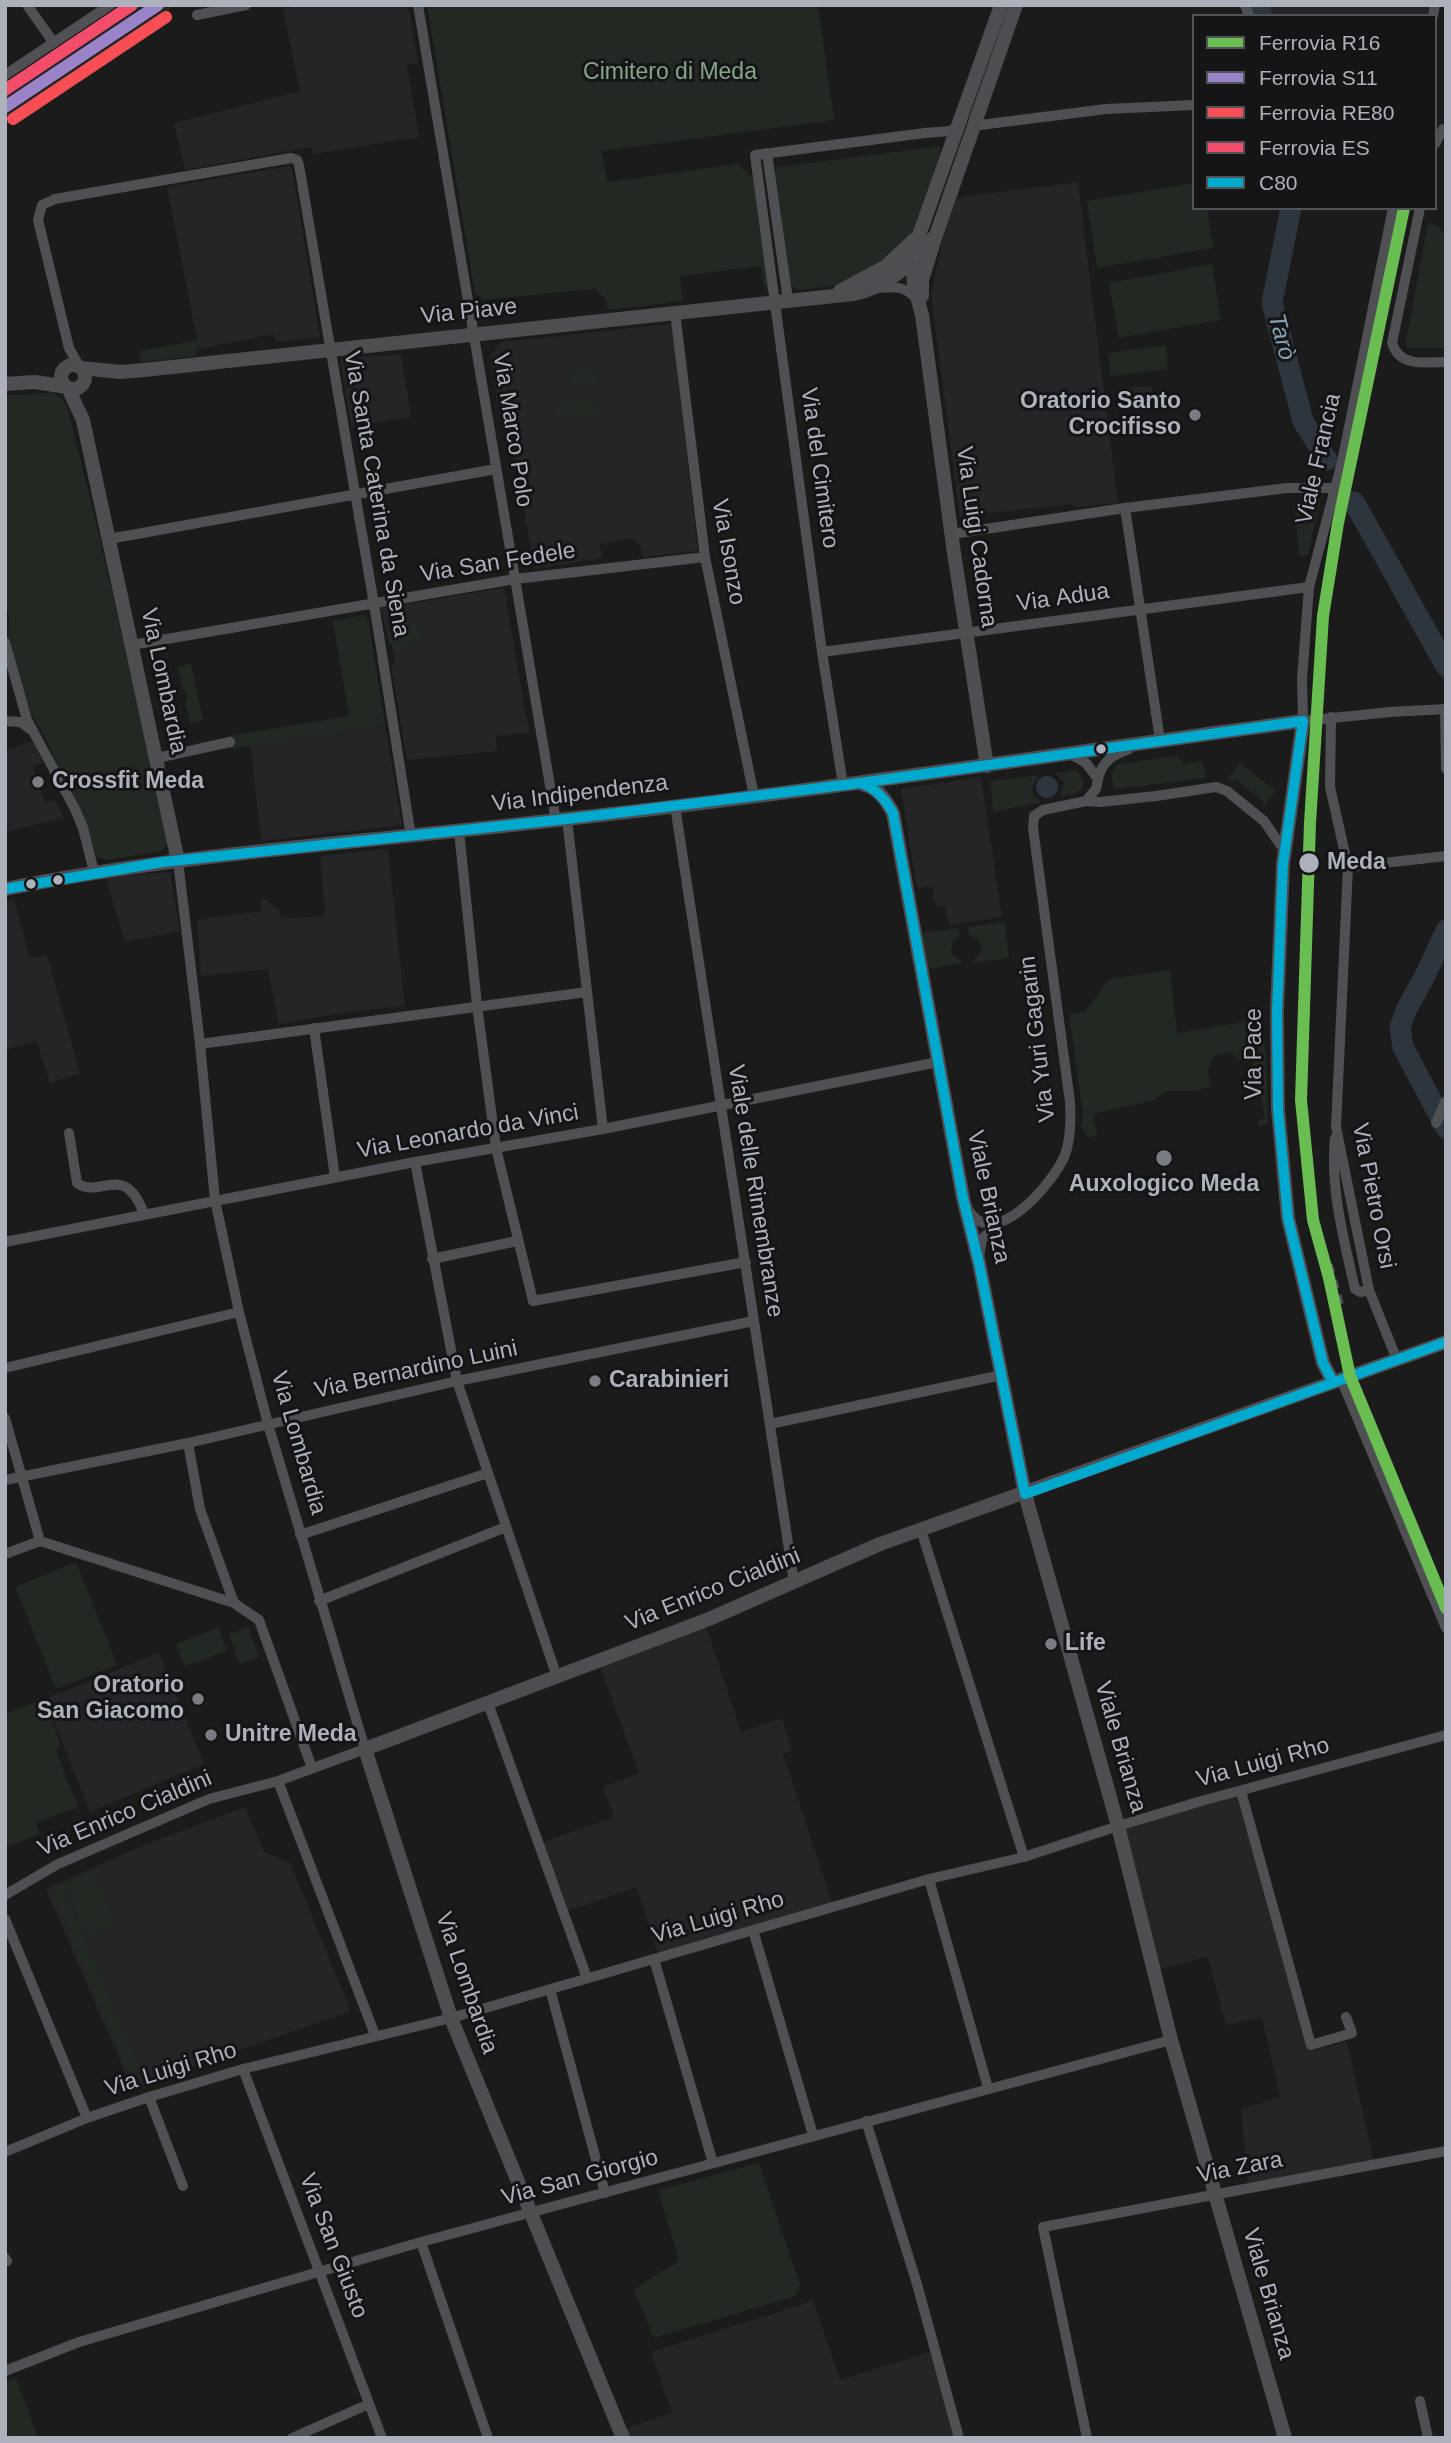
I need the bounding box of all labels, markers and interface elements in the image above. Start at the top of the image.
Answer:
legend [1192,14,1437,210]
text: Ferrovia R16 [1259,31,1380,54]
park label: Cimitero di Meda [583,59,757,87]
text: Ferrovia S11 [1259,66,1378,89]
text: Ferrovia RE80 [1259,101,1394,124]
text: Ferrovia ES [1259,136,1370,159]
text: C80 [1259,171,1298,194]
street label: Via Piave [419,293,519,331]
water label: Tarò [1261,311,1301,363]
street label: Via Santa Caterina da Siena [337,349,415,639]
street label: Via Marco Polo [486,351,538,509]
street label: Via del Cimitero [794,386,844,550]
place label: Oratorio Santo Crocifisso [1020,388,1181,442]
street label: Viale Francia [1291,391,1347,527]
marker: Oratorio Santo Crocifisso [1187,407,1203,423]
street label: Via Luigi Cadorna [950,445,1002,629]
street label: Via Isonzo [705,497,751,607]
street label: Via San Fedele [418,537,578,589]
street label: Via Adua [1015,578,1111,618]
street label: Via Lombardia [134,606,192,756]
unlabelled marker [1094,742,1108,756]
place label: Crossfit Meda [52,768,204,796]
street label: Via Indipendenza [490,769,670,819]
marker: Crossfit Meda [30,774,46,790]
place label: Meda [1327,849,1386,877]
marker: Meda [1297,851,1321,875]
unlabelled marker [51,873,65,887]
unlabelled marker [24,877,38,891]
street label: Via Yuri Gagarin [1014,954,1062,1124]
street label: Via Pace [1241,1008,1269,1100]
street label: Viale delle Rimembranze [721,1063,789,1319]
street label: Via Leonardo da Vinci [355,1099,581,1165]
street label: Via Pietro Orsi [1345,1121,1401,1271]
street label: Viale Brianza [960,1128,1016,1266]
marker: Auxologico Meda [1154,1148,1174,1168]
place label: Auxologico Meda [1069,1171,1259,1199]
street label: Via Bernardino Luini [312,1335,520,1405]
place label: Carabinieri [609,1367,729,1395]
street label: Via Lombardia [264,1368,332,1518]
marker: Carabinieri [587,1373,603,1389]
street label: Via Enrico Cialdini [621,1542,805,1638]
place label: Life [1065,1630,1106,1658]
marker: Life [1043,1636,1059,1652]
place label: Oratorio San Giacomo [37,1672,184,1726]
street label: Viale Brianza [1088,1678,1152,1816]
marker: Oratorio San Giacomo [190,1691,206,1707]
place label: Unitre Meda [225,1721,357,1749]
marker: Unitre Meda [203,1727,219,1743]
street label: Via Luigi Rho [1194,1732,1332,1794]
street label: Via Enrico Cialdini [34,1765,216,1863]
street label: Via Luigi Rho [649,1886,787,1950]
street label: Via Lombardia [429,1909,503,2057]
street label: Via Luigi Rho [102,2037,240,2103]
street label: Via San Giorgio [499,2144,661,2212]
street label: Via Zara [1195,2146,1285,2190]
street label: Via San Giusto [293,2170,373,2322]
street label: Viale Brianza [1236,2225,1300,2363]

